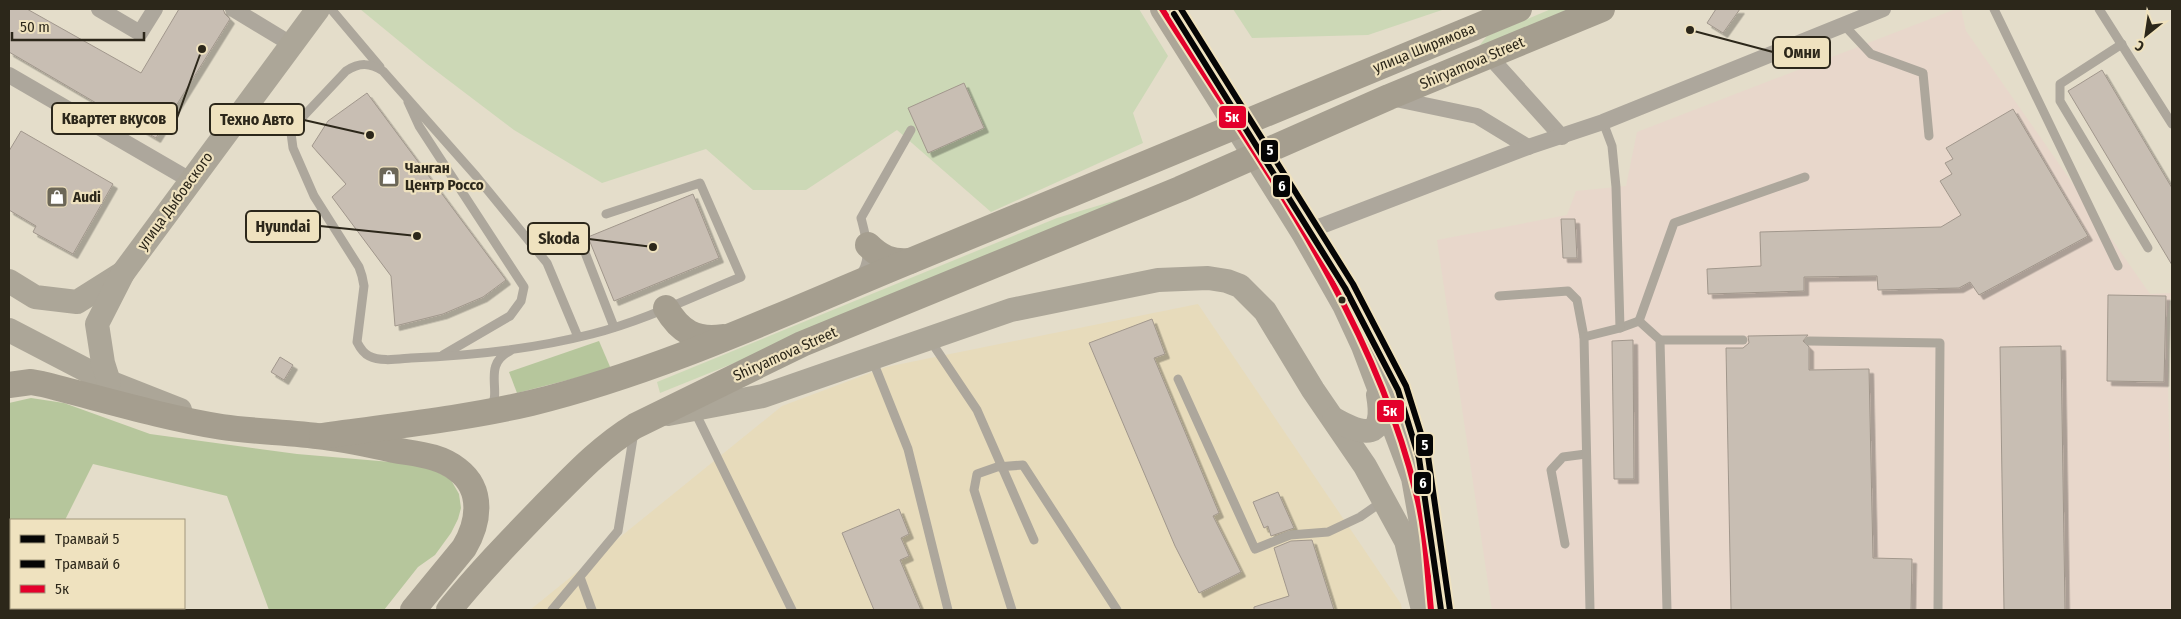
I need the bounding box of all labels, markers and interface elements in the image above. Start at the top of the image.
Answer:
scale bar [12,10,145,42]
north arrow [2121,10,2171,60]
text: 50 m [20,18,50,36]
street label: улица Ширямова [1370,19,1478,77]
street label: Shiryamova Street [1417,33,1527,93]
text: С [2132,36,2147,55]
callout: Омни [1773,37,1830,68]
text: Омни [1784,43,1820,62]
callout: Квартет вкусов [52,103,177,134]
callout: Техно Авто [210,104,304,135]
line badge: 5к [1218,105,1247,129]
text: Квартет вкусов [62,109,166,128]
text: 5к [1225,109,1240,126]
text: Техно Авто [220,110,295,129]
line badge: 5 [1260,139,1279,163]
text: 5 [1267,142,1274,159]
street label: улица Дыбовского [133,148,217,254]
place label: Чанган Центр Россо [405,159,484,194]
shop icon: Чанган Центр Россо [377,165,401,189]
line badge: 6 [1272,174,1291,198]
text: 6 [1278,178,1286,195]
shop icon: Audi [45,185,69,209]
place label: Audi [72,188,101,206]
callout: Hyundai [246,211,320,242]
text: Hyundai [256,217,310,236]
callout: Skoda [528,223,589,254]
text: Skoda [538,229,580,248]
unlabelled marker [1337,295,1347,305]
street label: Shiryamova Street [730,323,840,385]
line badge: 5к [1376,399,1405,423]
text: 5к [1383,403,1398,420]
line badge: 5 [1415,433,1434,457]
text: 5 [1422,437,1429,454]
line badge: 6 [1413,471,1432,495]
text: 6 [1419,475,1427,492]
legend [10,519,185,609]
text: Трамвай 5 [55,530,120,548]
text: Трамвай 6 [55,555,120,573]
text: 5к [55,580,69,598]

